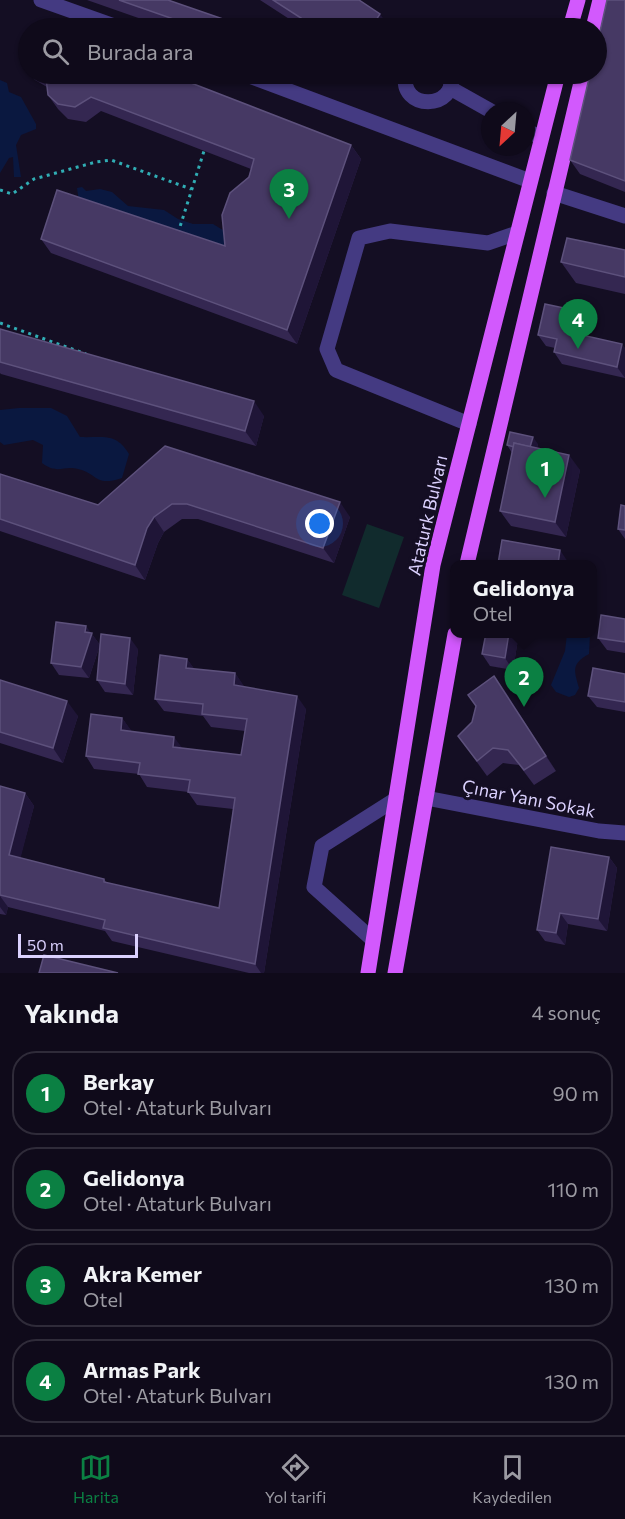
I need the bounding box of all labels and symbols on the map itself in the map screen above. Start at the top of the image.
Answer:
north arrow [481,102,535,156]
pin: 3 [270,170,308,219]
pin: 4 [558,300,598,349]
pin: 1 [526,448,564,498]
street label: Ataturk Bulvarı [402,453,452,577]
your location [305,509,334,538]
pin: 2 [504,658,544,707]
street label: Çınar Yanı Sokak [460,774,598,822]
scale bar [18,931,138,958]

